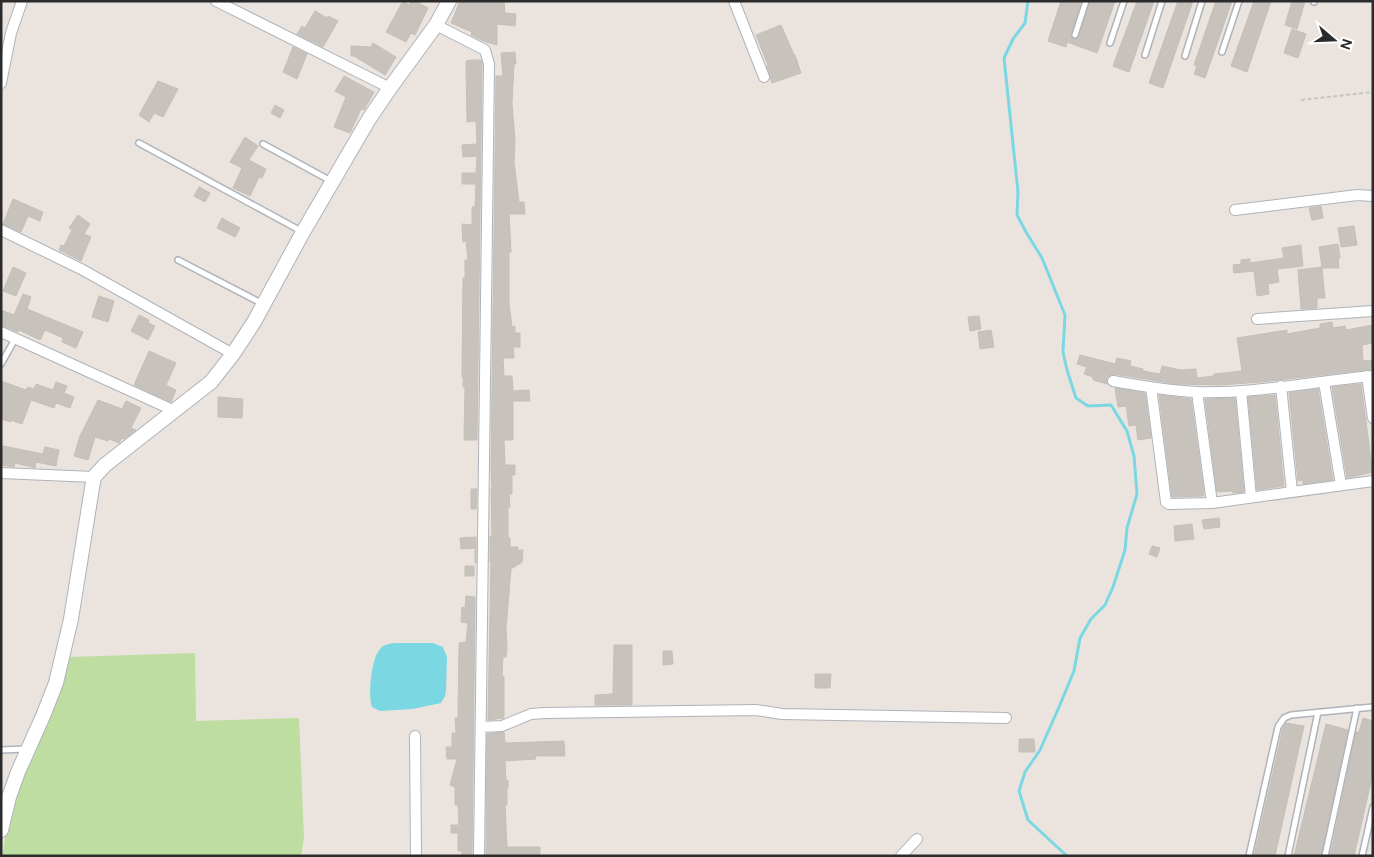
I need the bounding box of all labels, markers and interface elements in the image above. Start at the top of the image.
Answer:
north arrow [1309,15,1359,65]
text: N [1336,36,1356,52]

